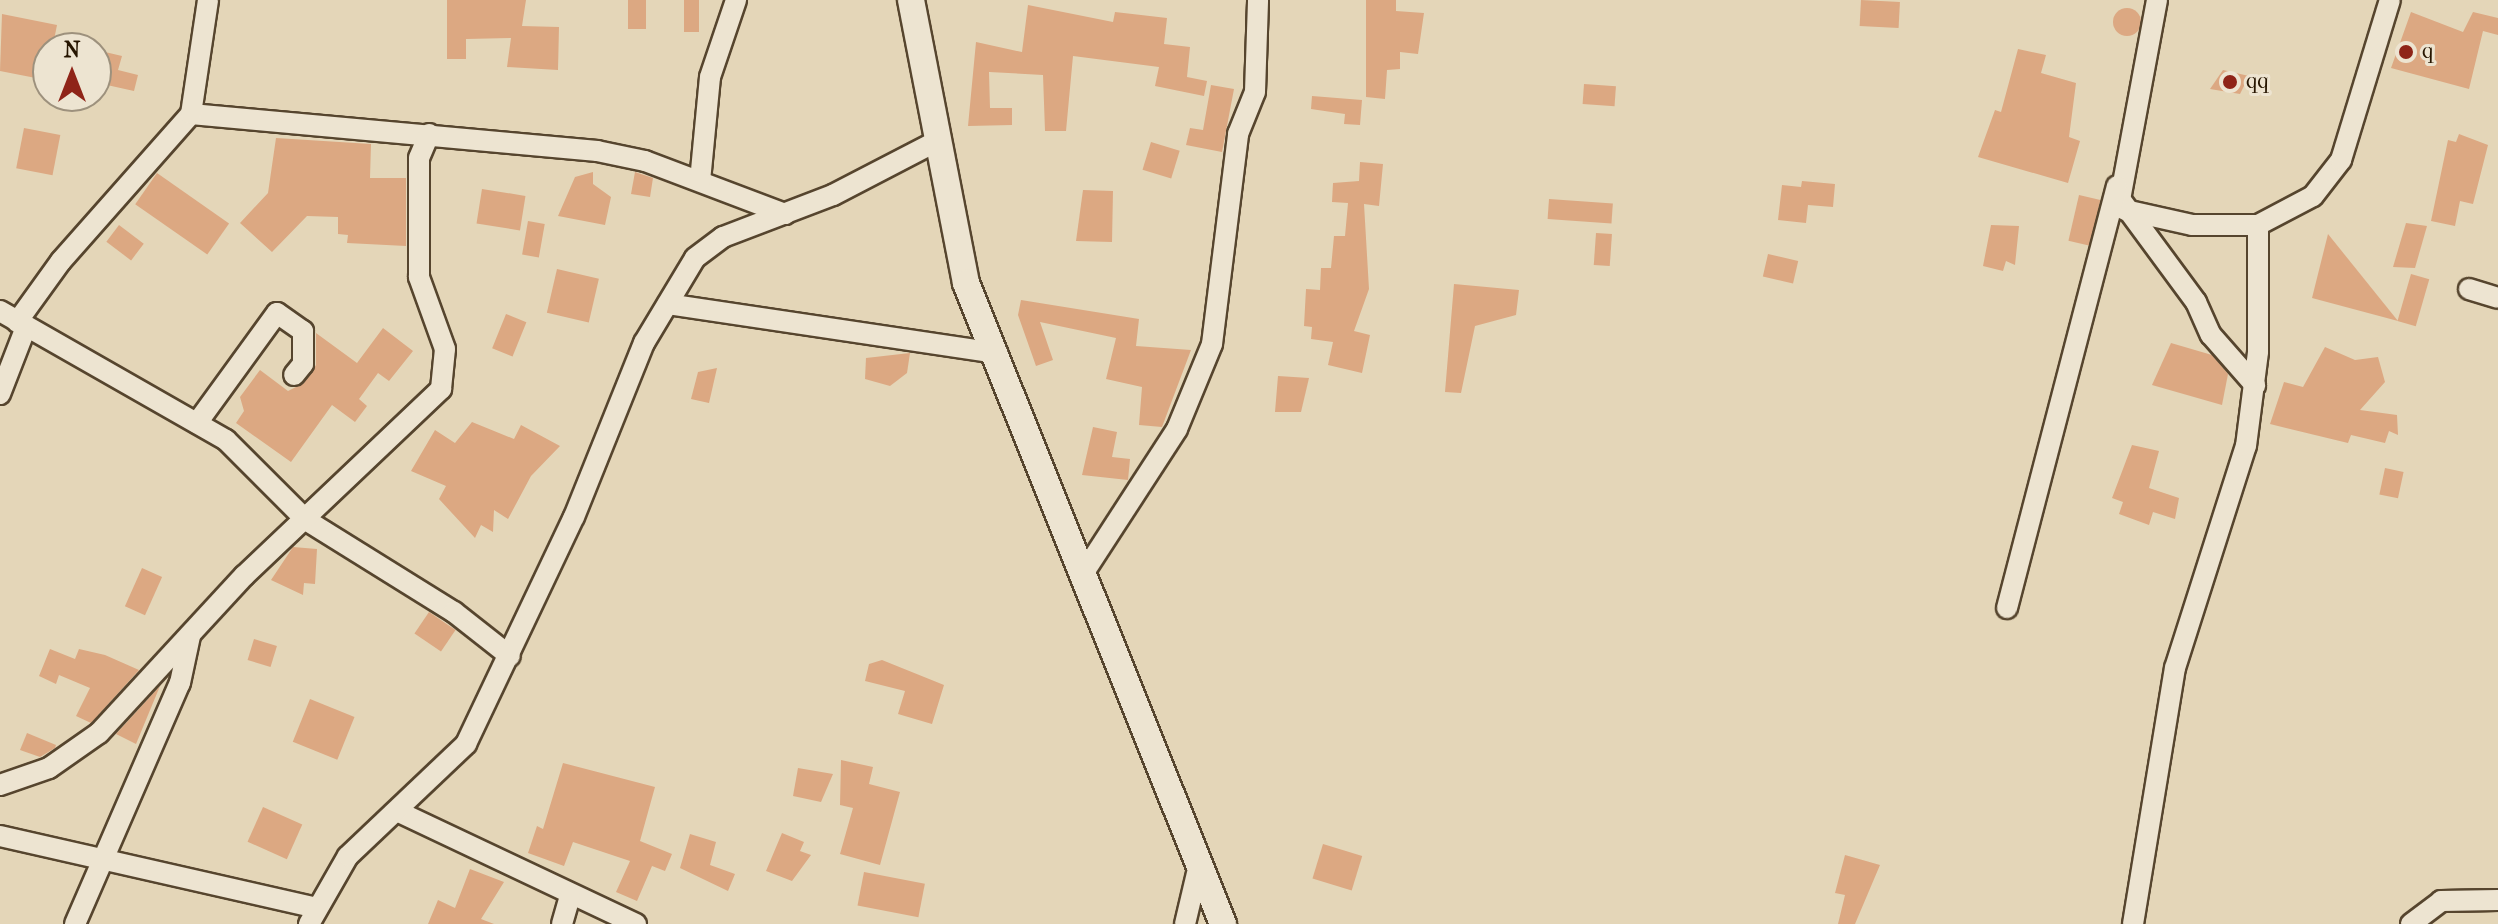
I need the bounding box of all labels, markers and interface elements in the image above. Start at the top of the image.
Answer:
north arrow [32,32,112,112]
text: N [64,37,80,63]
place label: q [2422,39,2433,65]
marker: q [2397,43,2415,61]
place label: qq [2246,69,2269,95]
marker: qq [2221,73,2239,91]

